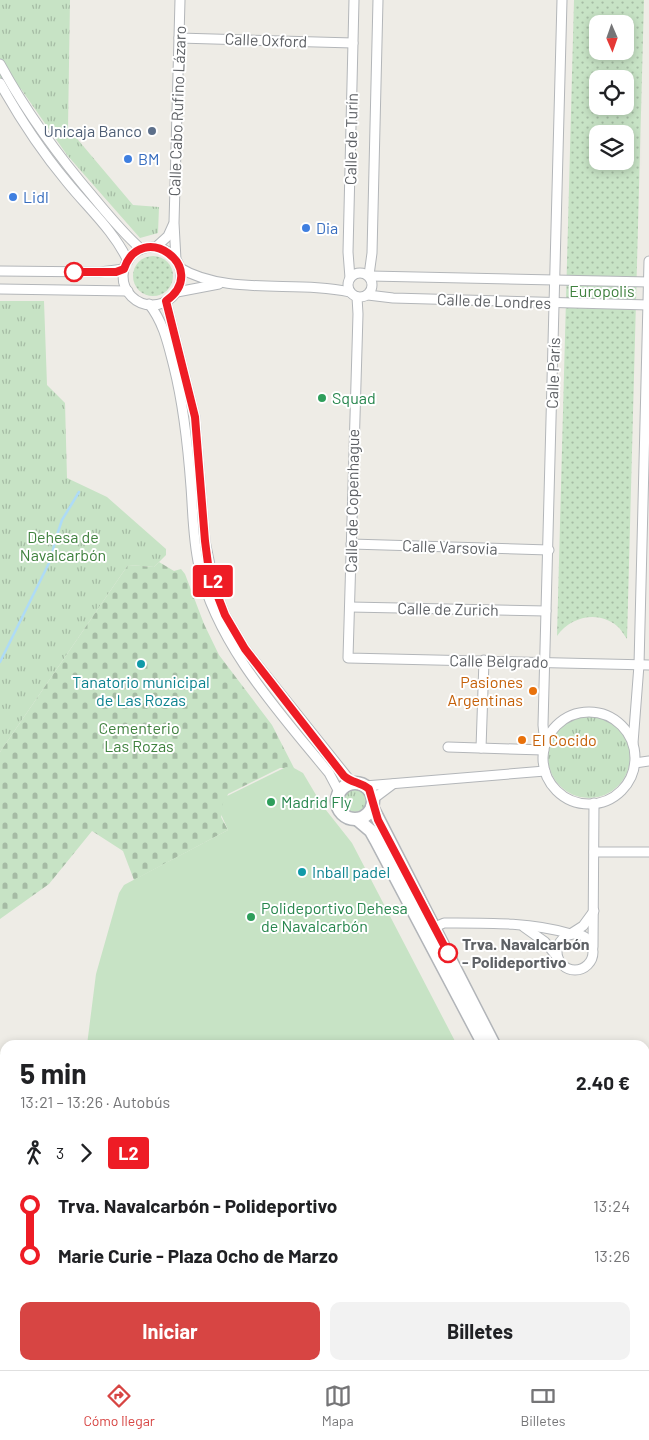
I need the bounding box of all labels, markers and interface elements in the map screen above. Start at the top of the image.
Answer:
north arrow [589,15,634,60]
map controls [589,15,634,170]
street label: Calle Cabo Rufino Lázaro [164,25,189,197]
street label: Calle Oxford [224,29,308,50]
button: locate [589,70,634,115]
street label: Calle de Turín [340,93,361,185]
place label: Unicaja Banco [44,121,142,140]
marker: Unicaja Banco [146,125,158,137]
button: layers [589,125,634,170]
place label: BM [138,149,159,168]
marker: BM [122,153,134,165]
place label: Lidl [23,187,49,206]
marker: Lidl [7,191,19,203]
place label: Dia [316,218,338,237]
marker: Dia [300,222,312,234]
unlabelled marker [64,262,84,282]
park label: Europolis [569,281,635,300]
street label: Calle de Londres [437,289,551,312]
street label: Calle París [542,337,563,409]
place label: Squad [332,388,376,407]
marker: Squad [316,392,328,404]
street label: Calle de Copenhague [341,429,362,573]
park label: Dehesa de Navalcarbón [20,527,106,564]
street label: Calle Varsovia [402,535,498,558]
line badge: L2 [190,565,236,597]
text: L2 [203,570,223,592]
street label: Calle de Zurich [397,598,499,619]
street label: Calle Belgrado [449,650,549,671]
marker: Tanatorio municipal de Las Rozas [135,658,147,670]
place label: Tanatorio municipal de Las Rozas [72,672,210,709]
place label: Pasiones Argentinas [448,672,523,709]
marker: Pasiones Argentinas [527,685,539,697]
park label: Cementerio Las Rozas [98,718,180,755]
place label: El Cocido [532,730,597,749]
marker: El Cocido [516,734,528,746]
place label: Madrid Fly [281,792,352,811]
marker: Madrid Fly [265,796,277,808]
place label: Inball padel [312,862,390,881]
marker: Inball padel [296,866,308,878]
place label: Polideportivo Dehesa de Navalcarbón [261,898,408,935]
marker: Polideportivo Dehesa de Navalcarbón [245,911,257,923]
place label: Trva. Navalcarbón - Polideportivo [462,934,589,971]
marker: Trva. Navalcarbón - Polideportivo [438,943,458,963]
text: 5 min [20,1056,87,1090]
text: 2.40 € [576,1071,630,1094]
text: 13:21 – 13:26 · Autobús [20,1092,170,1111]
icon: walk [20,1139,48,1167]
icon: forward [72,1139,100,1167]
text: L2 [118,1142,139,1164]
text: 3 [56,1143,64,1162]
text: Trva. Navalcarbón - Polideportivo [58,1194,337,1217]
text: 13:24 [593,1196,630,1215]
text: Marie Curie - Plaza Ocho de Marzo [58,1244,338,1267]
text: 13:26 [594,1246,630,1265]
button: Iniciar [20,1302,320,1360]
button: Billetes [330,1302,630,1360]
tab: Cómo llegar [83,1382,155,1429]
tab: Mapa [322,1382,354,1429]
tab: Billetes [521,1382,566,1429]

